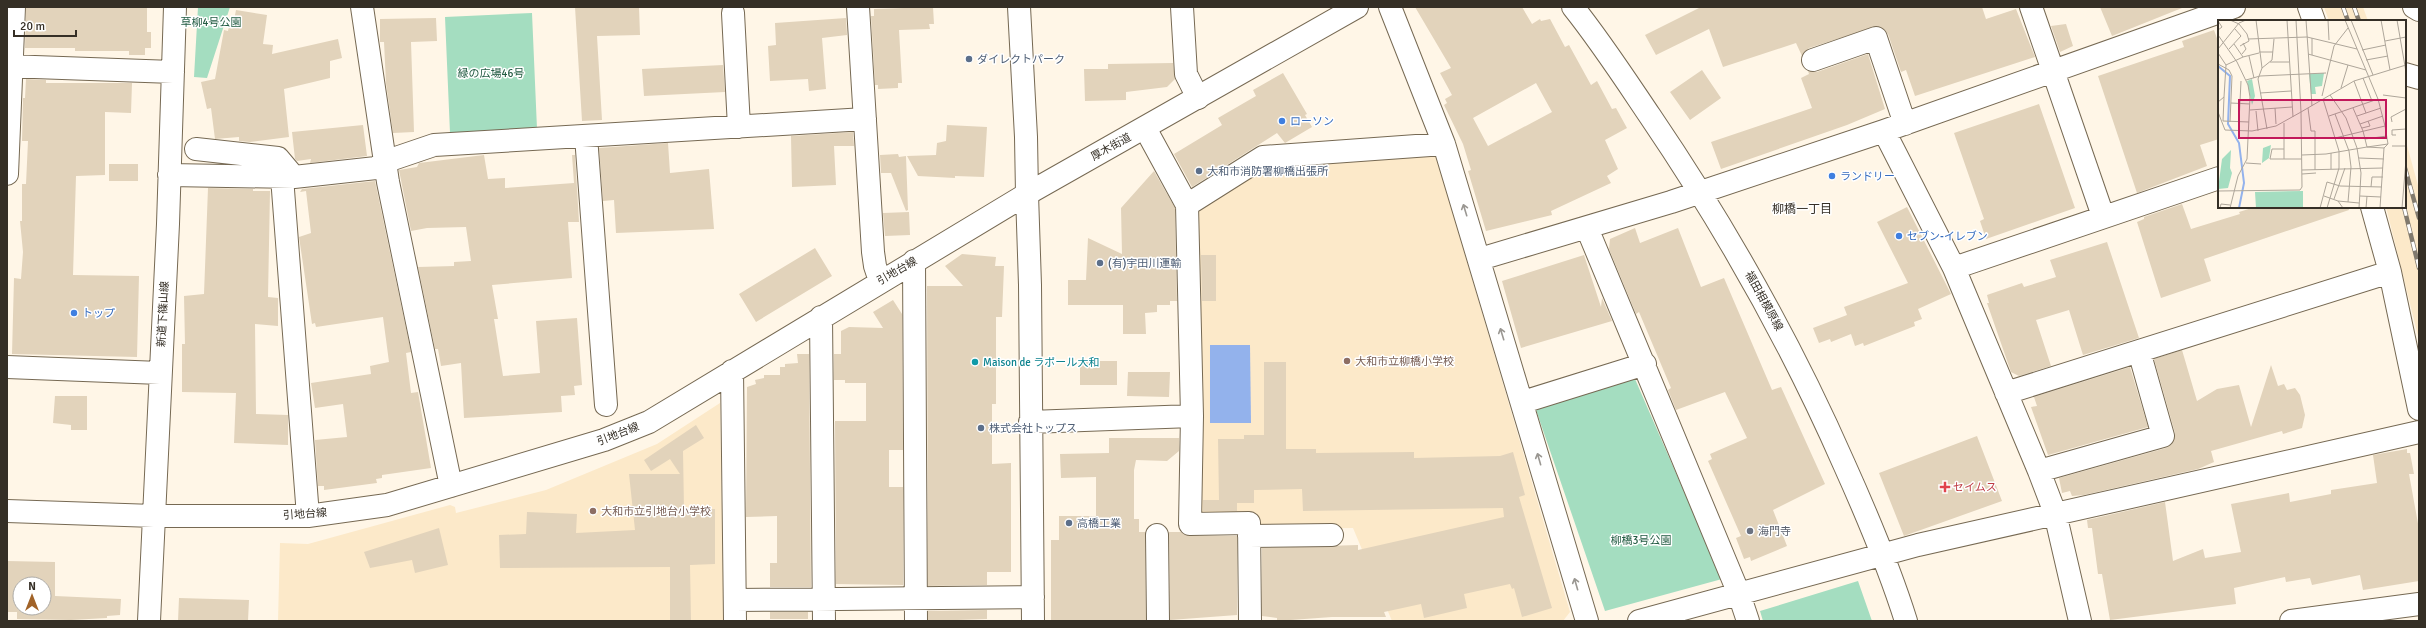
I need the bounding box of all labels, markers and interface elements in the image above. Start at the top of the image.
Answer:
scale bar [14,12,76,38]
park label: 草柳4号公園 [181,16,241,29]
text: 20 m [20,19,45,34]
inset map [2218,20,2406,208]
place label: ダイレクトパーク [977,53,1065,66]
marker: ダイレクトパーク [964,54,974,64]
park label: 緑の広場46号 [458,67,524,80]
place label: ローソン [1290,115,1334,128]
marker: ローソン [1277,116,1287,126]
street label: 厚木街道 [1089,131,1133,163]
place label: 大和市消防署柳橋出張所 [1207,165,1329,178]
marker: 大和市消防署柳橋出張所 [1194,166,1204,176]
place label: ランドリー [1840,170,1895,183]
marker: ランドリー [1827,171,1837,181]
district label: 柳橋一丁目 [1772,202,1832,217]
one-way arrow [1461,204,1468,217]
place label: セブン-イレブン [1907,230,1988,243]
marker: セブン-イレブン [1894,231,1904,241]
street label: 引地台線 [875,254,919,288]
place label: (有)宇田川運輸 [1108,257,1181,270]
marker: (有)宇田川運輸 [1095,258,1105,268]
street label: 福田相模原線 [1742,269,1786,333]
street label: 新道下篠山線 [155,281,171,347]
place label: トップ [82,307,115,320]
marker: トップ [69,308,79,318]
one-way arrow [1498,328,1505,341]
place label: 大和市立柳橋小学校 [1355,355,1454,368]
place label: Maison de ラポール大和 [983,356,1099,369]
marker: 大和市立柳橋小学校 [1342,356,1352,366]
marker: Maison de ラポール大和 [970,357,980,367]
street label: 引地台線 [595,420,641,448]
place label: 株式会社トップス [989,422,1077,435]
marker: 株式会社トップス [976,423,986,433]
one-way arrow [1535,453,1543,466]
place label: セイムス [1953,481,1997,494]
marker: セイムス [1940,482,1950,492]
place label: 大和市立引地台小学校 [601,505,711,518]
street label: 引地台線 [283,506,327,522]
marker: 大和市立引地台小学校 [588,506,598,516]
place label: 高橋工業 [1077,517,1121,530]
marker: 高橋工業 [1064,518,1074,528]
place label: 海門寺 [1758,525,1791,538]
marker: 海門寺 [1745,526,1755,536]
park label: 柳橋3号公園 [1611,534,1671,547]
north arrow [12,576,52,616]
one-way arrow [1572,577,1579,590]
text: N [28,580,36,593]

